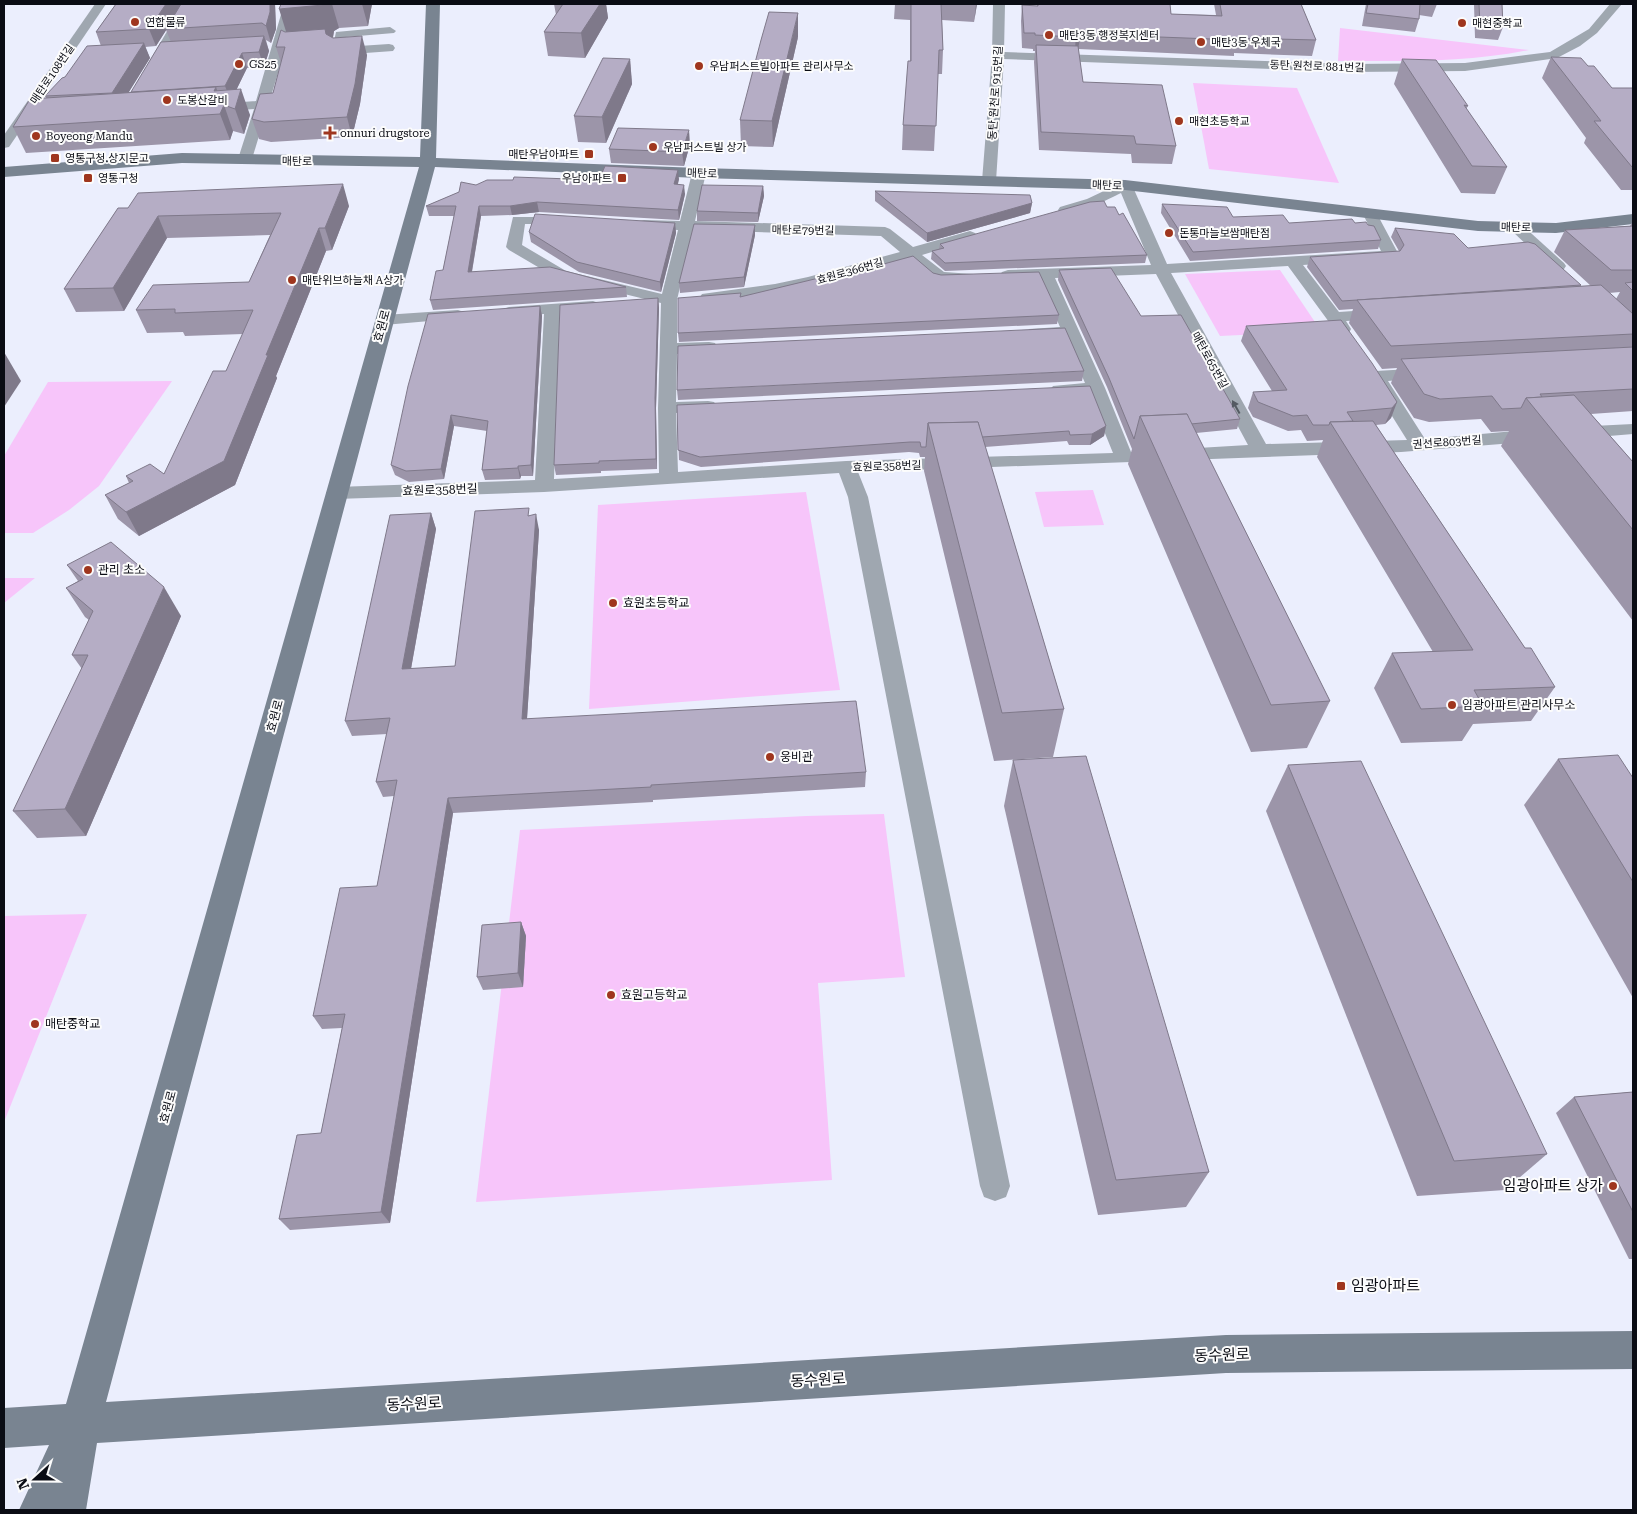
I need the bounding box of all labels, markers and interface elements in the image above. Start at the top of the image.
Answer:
marker: 연합물류 [129,16,141,28]
place label: 연합물류 [145,16,185,29]
marker: 매현중학교 [1456,17,1468,29]
place label: 매현중학교 [1472,17,1523,30]
marker: 매탄3동 행정복지센터 [1043,29,1055,41]
place label: 매탄3동 행정복지센터 [1059,29,1159,42]
marker: 매탄3동 우체국 [1195,36,1207,48]
place label: 매탄3동 우체국 [1211,36,1281,49]
street label: 매탄로108번길 [28,42,77,107]
street label: 동탄 원천로 915번길 [986,45,1005,141]
marker: GS25 [233,58,245,70]
place label: GS25 [249,58,277,71]
street label: 동탄 원천로 881번길 [1269,58,1365,75]
marker: 우남퍼스트빌아파트 관리사무소 [693,60,705,72]
place label: 우남퍼스트빌아파트 관리사무소 [709,60,853,73]
marker: 도봉산갈비 [161,94,173,106]
place label: 도봉산갈비 [177,94,228,107]
marker: 매현초등학교 [1173,115,1185,127]
place label: 매현초등학교 [1189,115,1250,128]
marker: onnuri drugstore [324,127,336,139]
place label: onnuri drugstore [340,127,430,140]
marker: Boyeong Mandu [30,130,42,142]
place label: Boyeong Mandu [46,130,133,143]
marker: 우남퍼스트빌 상가 [647,141,659,153]
place label: 우남퍼스트빌 상가 [663,141,747,154]
place label: 매탄우남아파트 [508,148,579,161]
marker: 매탄우남아파트 [583,148,595,160]
marker: 영통구청.상지문고 [49,152,61,164]
place label: 영통구청.상지문고 [65,152,149,165]
street label: 매탄로 [282,155,312,168]
street label: 매탄로 [687,166,717,181]
marker: 영통구청 [82,172,94,184]
place label: 영통구청 [98,172,138,185]
place label: 우남아파트 [561,172,612,185]
marker: 우남아파트 [616,172,628,184]
street label: 매탄로 [1092,178,1122,193]
street label: 매탄로 [1501,221,1531,234]
street label: 매탄로79번길 [771,223,835,238]
marker: 돈통마늘보쌈매탄점 [1163,227,1175,239]
place label: 돈통마늘보쌈매탄점 [1179,227,1270,240]
street label: 효원로366번길 [815,256,885,287]
marker: 매탄위브하늘채 A상가 [286,274,298,286]
place label: 매탄위브하늘채 A상가 [302,274,404,287]
street label: 효원로 [371,308,393,344]
street label: 매탄로65번길 [1189,330,1231,391]
one-way arrow [1232,401,1241,414]
street label: 권선로803번길 [1412,434,1482,451]
street label: 효원로358번길 [852,459,922,474]
street label: 효원로358번길 [402,482,478,498]
place label: 관리 초소 [98,563,145,577]
marker: 관리 초소 [82,564,94,576]
place label: 효원초등학교 [623,596,689,610]
marker: 효원초등학교 [607,597,619,609]
street label: 효원로 [264,698,286,734]
place label: 임광아파트 관리사무소 [1462,698,1575,712]
marker: 임광아파트 관리사무소 [1446,699,1458,711]
place label: 웅비관 [780,750,813,764]
marker: 웅비관 [764,751,776,763]
place label: 효원고등학교 [621,988,687,1002]
marker: 효원고등학교 [605,989,617,1001]
place label: 매탄중학교 [45,1017,100,1031]
marker: 매탄중학교 [29,1018,41,1030]
street label: 효원로 [157,1089,179,1125]
place label: 임광아파트 상가 [1503,1177,1603,1195]
marker: 임광아파트 상가 [1607,1180,1619,1192]
place label: 임광아파트 [1351,1277,1420,1295]
marker: 임광아파트 [1335,1280,1347,1292]
street label: 동수원로 [1194,1345,1250,1365]
street label: 동수원로 [790,1370,846,1390]
street label: 동수원로 [386,1394,442,1414]
north arrow [10,1454,60,1504]
text: N [13,1476,32,1492]

